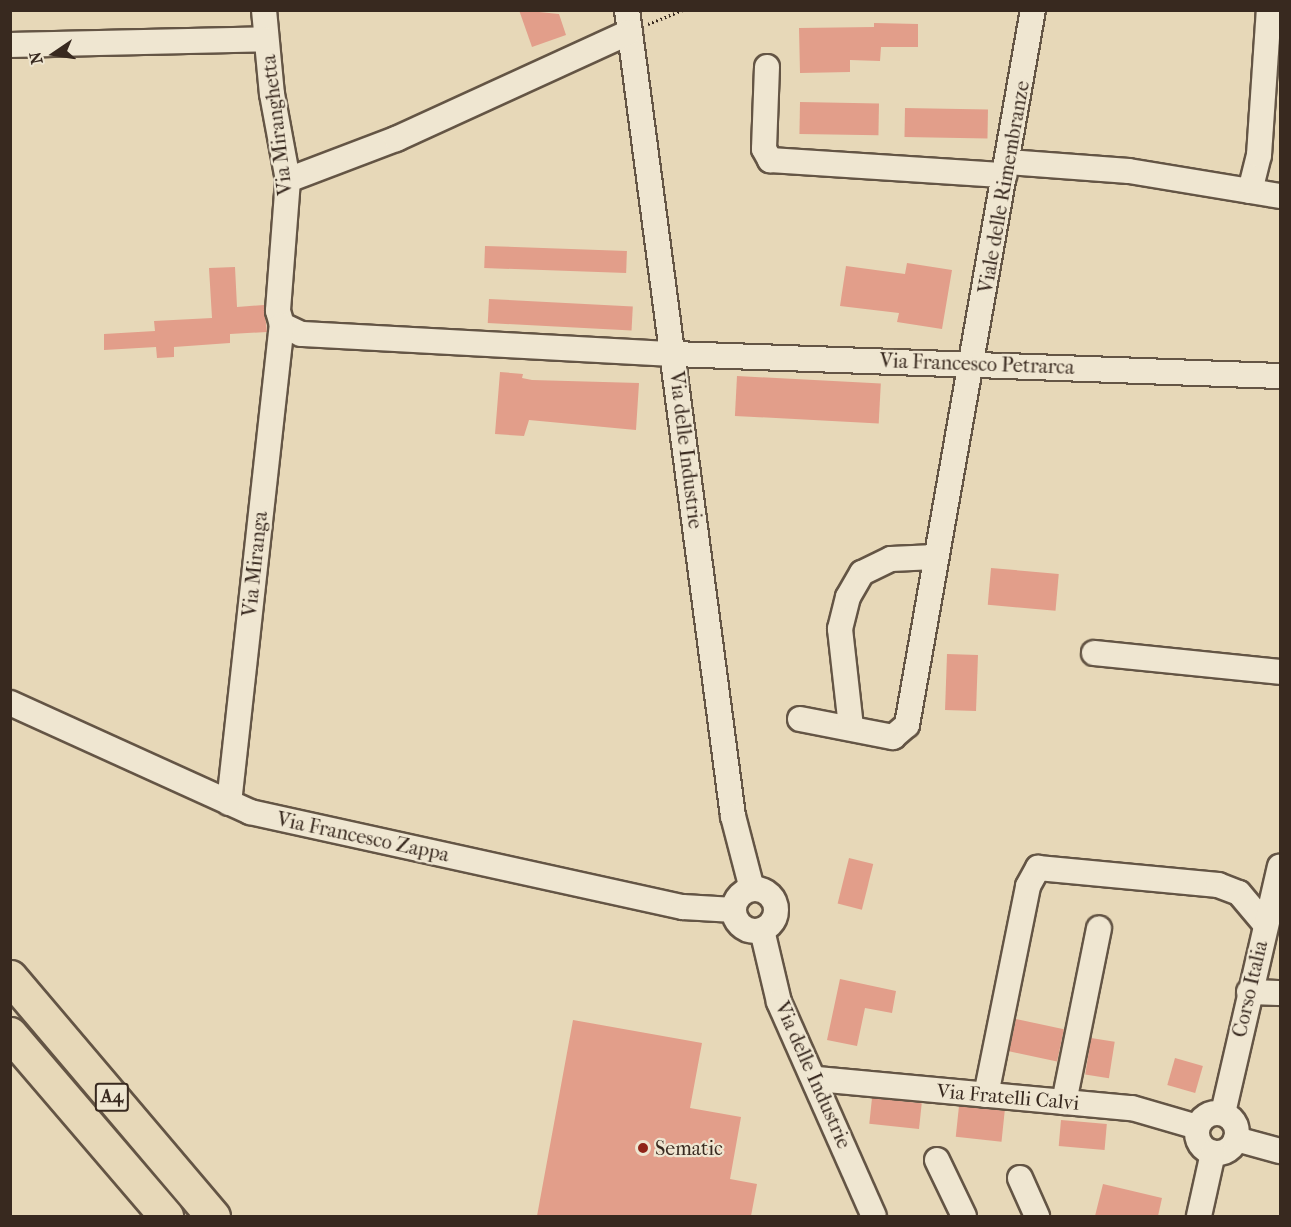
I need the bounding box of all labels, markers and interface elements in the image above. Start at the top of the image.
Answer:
north arrow [24,24,84,84]
text: N [25,50,47,66]
street label: Via Miranghetta [256,53,298,197]
street label: Viale delle Rimembranze [973,79,1035,295]
street label: Via Francesco Petrarca [879,349,1075,379]
street label: Via delle Industrie [664,370,708,530]
street label: Via Miranga [238,510,272,618]
street label: Via Francesco Zappa [275,807,451,867]
street label: Corso Italia [1227,938,1273,1040]
street label: Via delle Industrie [770,998,856,1152]
street label: Via Fratelli Calvi [936,1079,1080,1115]
road number: A4 [94,1082,130,1112]
place label: Sematic [655,1136,723,1160]
marker: Sematic [636,1141,650,1155]

